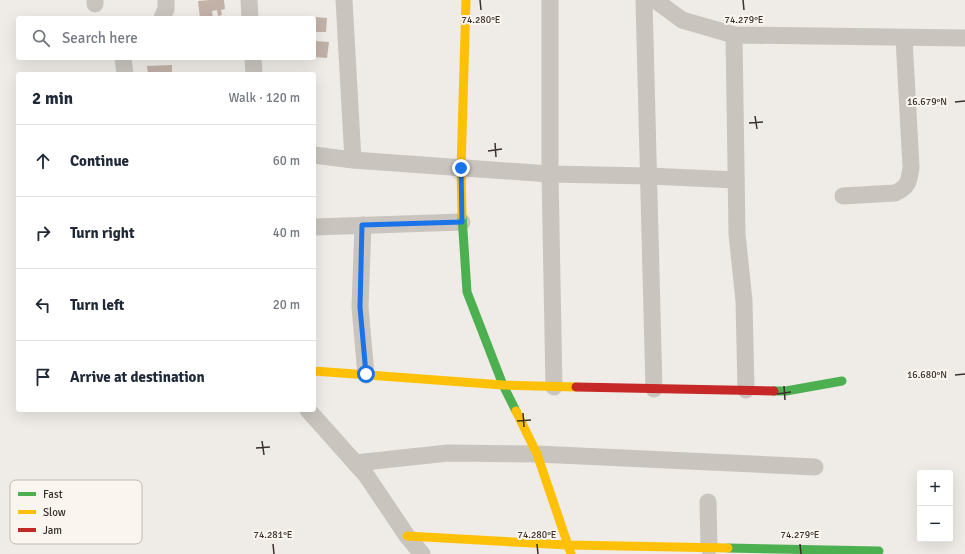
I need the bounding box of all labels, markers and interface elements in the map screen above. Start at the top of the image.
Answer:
text: 74.280°E [462,14,501,26]
text: 74.279°E [725,14,764,26]
search box [16,16,316,60]
icon: search [30,27,52,49]
text: Search here [62,29,138,47]
text: 2 min [32,88,73,109]
text: Walk · 120 m [229,90,300,106]
text: 16.679°N [907,96,947,108]
icon: ahead [32,150,54,172]
text: Continue [70,152,129,170]
text: 60 m [273,153,300,169]
route end [452,159,470,177]
icon: right [32,222,54,244]
text: Turn right [70,224,135,242]
text: 40 m [273,225,300,241]
icon: left [32,294,54,316]
text: Turn left [70,296,124,314]
text: 20 m [273,297,300,313]
route start [357,365,375,383]
icon: arrive [32,366,54,388]
text: Arrive at destination [70,368,205,386]
text: 16.680°N [907,369,947,381]
map controls [917,470,953,542]
button: + [917,470,953,506]
legend [10,480,142,544]
text: Fast [43,488,63,501]
text: Slow [43,506,66,519]
button: − [917,506,953,542]
text: Jam [43,524,62,537]
text: 74.281°E [254,529,293,541]
text: 74.280°E [518,529,557,541]
text: 74.279°E [781,529,820,541]

